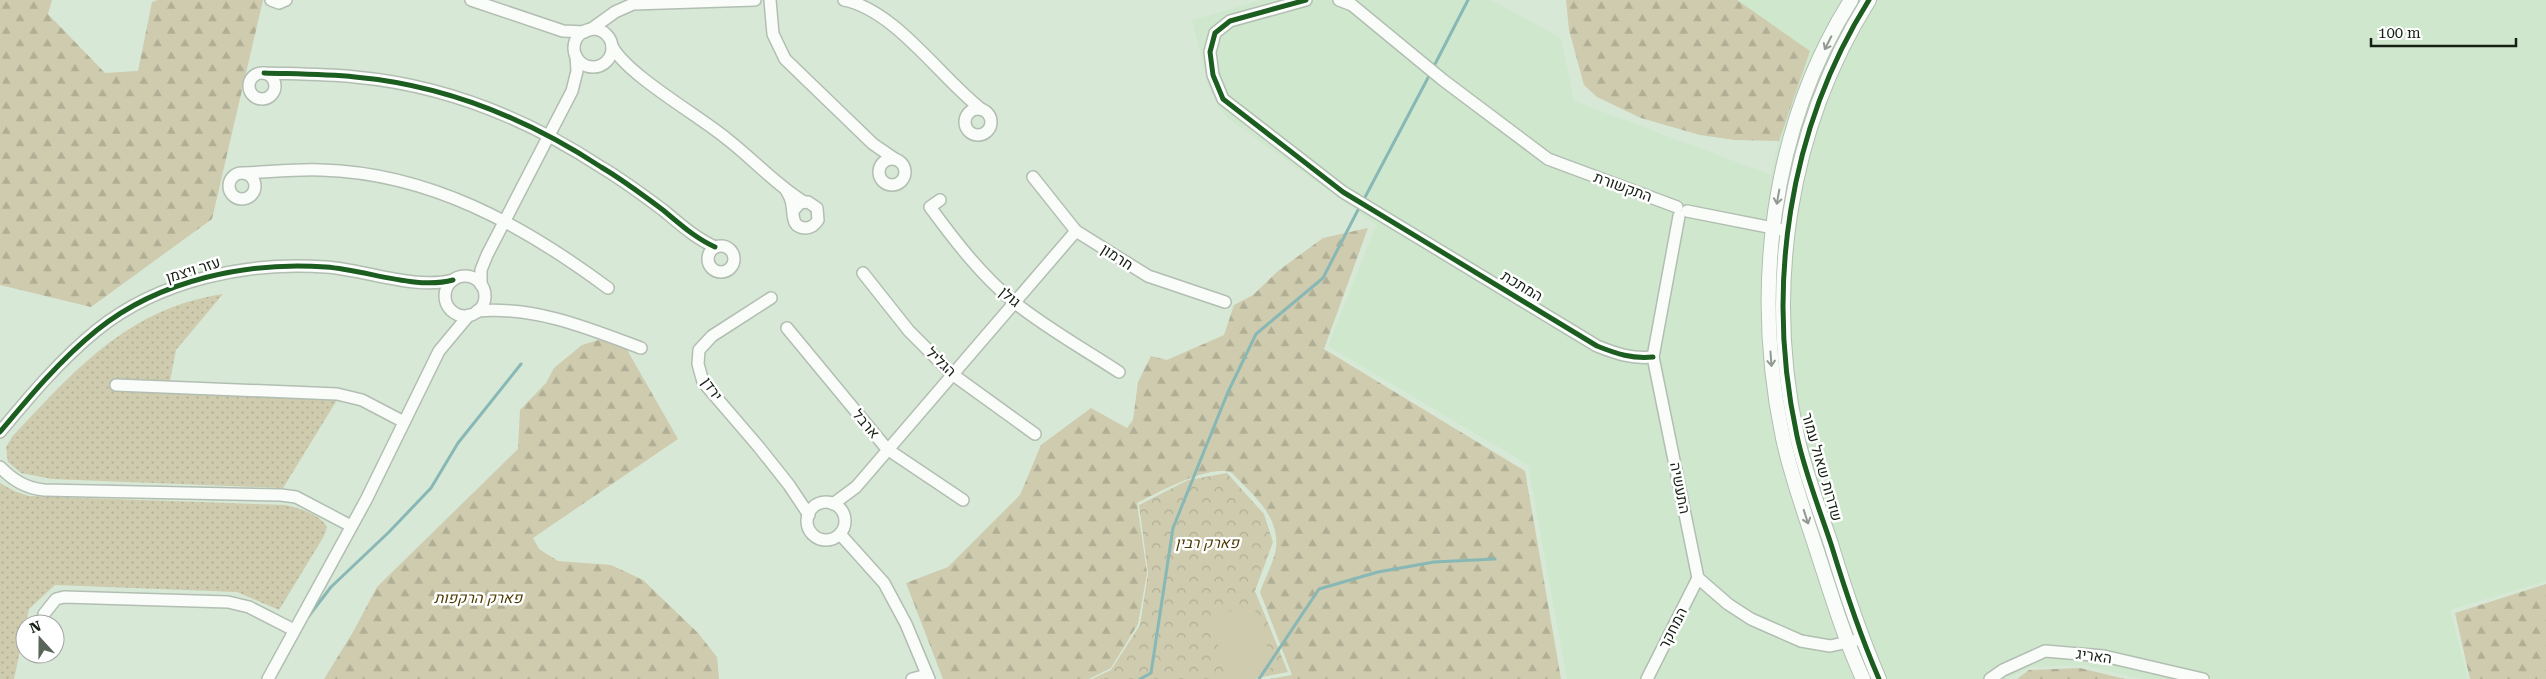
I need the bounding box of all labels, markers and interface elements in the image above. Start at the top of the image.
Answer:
scale bar [2371,15,2516,47]
text: 100 m [2378,24,2421,42]
one-way arrow [1823,35,1832,50]
street label: התקשורת [1591,168,1655,206]
one-way arrow [1773,188,1783,204]
street label: חרמון [1098,240,1136,274]
street label: עזר ויצמן [164,253,222,287]
street label: המתכת [1498,267,1546,305]
street label: גולן [996,283,1024,311]
street label: הגליל [922,344,960,380]
one-way arrow [1766,350,1775,366]
street label: ירדן [698,374,726,404]
street label: ארבל [849,406,883,442]
street label: שדרות שאול עמור [1798,411,1846,523]
street label: התעשיה [1666,461,1694,515]
one-way arrow [1802,508,1811,524]
park label: פארק רבין [1175,534,1240,552]
park label: פארק הרקפות [434,589,524,607]
street label: המחקר [1655,604,1691,652]
north arrow [15,614,65,664]
text: N [27,617,43,636]
street label: האריג [2075,645,2113,667]

